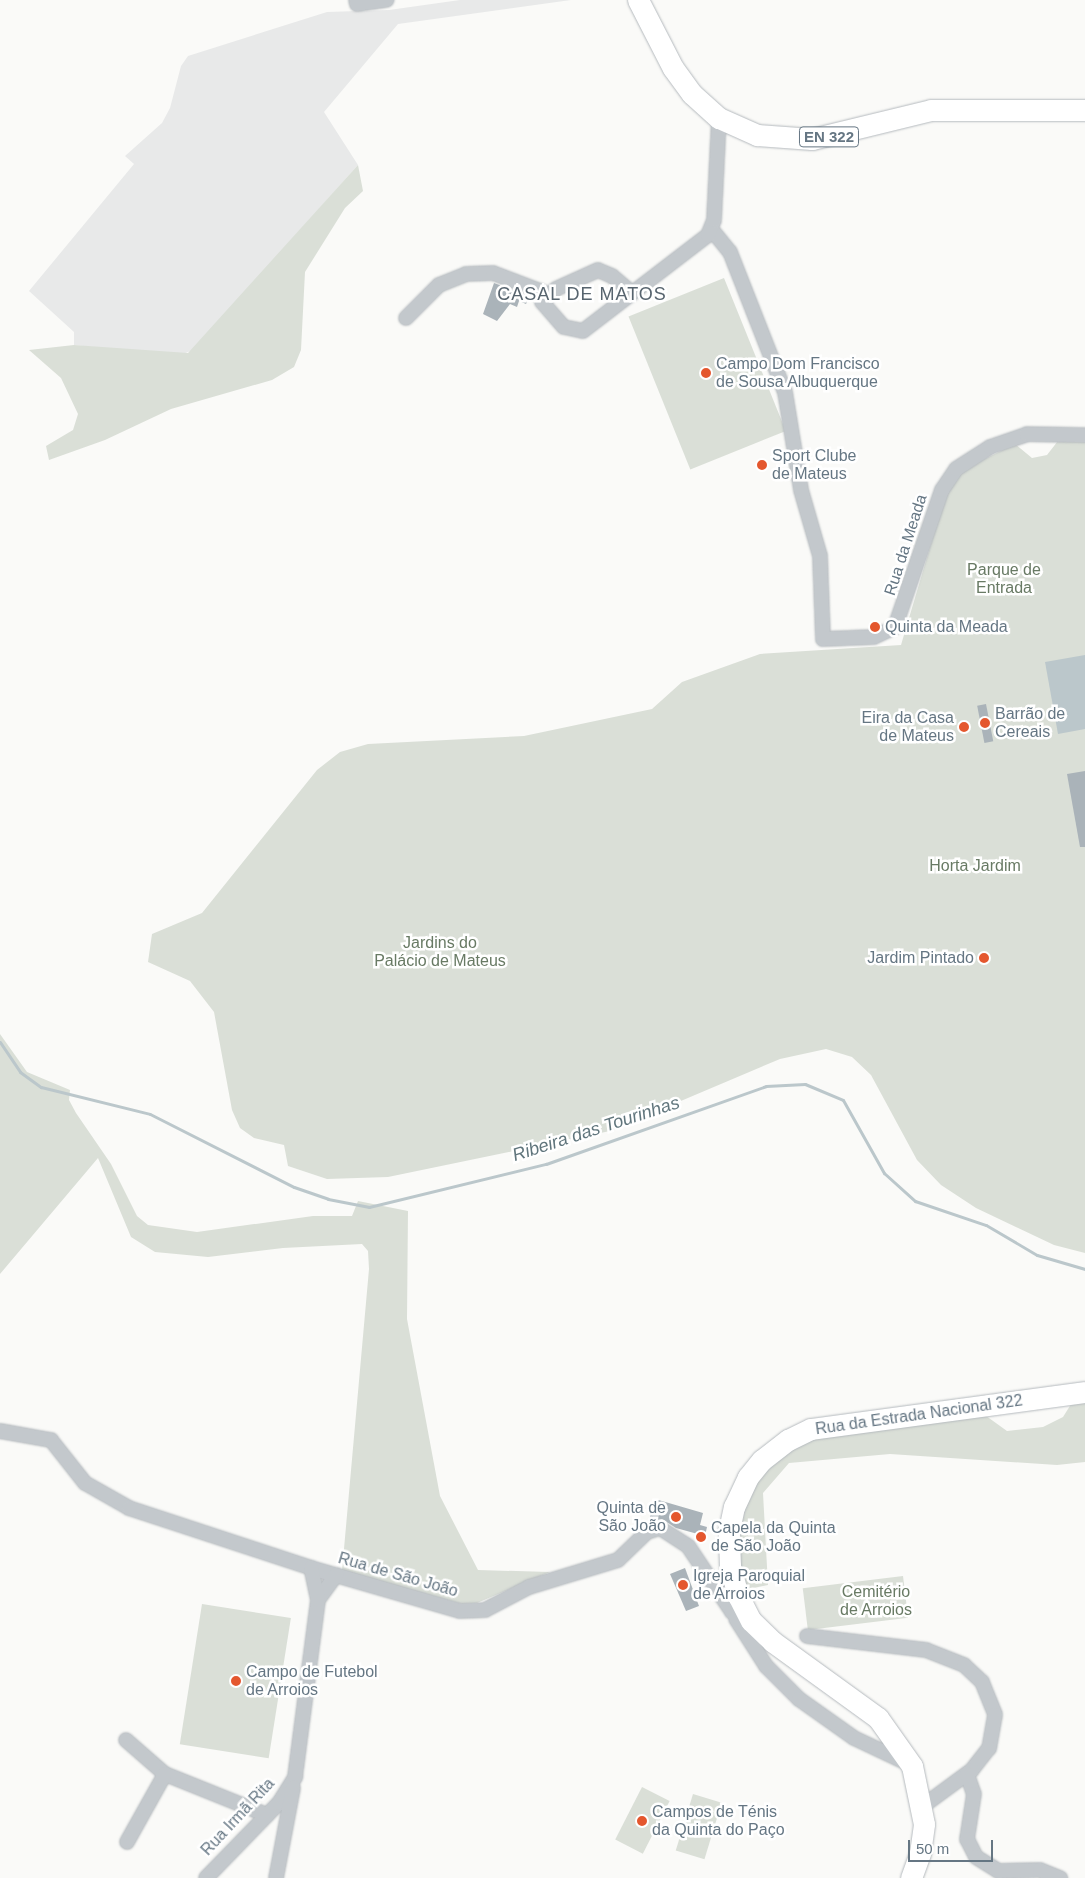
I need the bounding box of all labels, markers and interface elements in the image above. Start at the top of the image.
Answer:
road number: EN 322 [798,124,860,150]
district label: CASAL DE MATOS [495,283,669,305]
place label: Campo Dom Francisco de Sousa Albuquerque [716,354,880,392]
marker: Campo Dom Francisco de Sousa Albuquerque [700,367,712,379]
place label: Sport Clube de Mateus [772,446,856,484]
marker: Sport Clube de Mateus [756,459,768,471]
street label: Rua da Meada [881,492,931,598]
park label: Parque de Entrada [967,560,1041,598]
place label: Quinta da Meada [885,617,1008,637]
marker: Quinta da Meada [869,621,881,633]
place label: Barrão de Cereais [995,704,1065,742]
place label: Eira da Casa de Mateus [862,708,954,746]
marker: Barrão de Cereais [979,717,991,729]
marker: Eira da Casa de Mateus [958,721,970,733]
park label: Horta Jardim [929,856,1021,876]
park label: Jardins do Palácio de Mateus [374,933,506,971]
place label: Jardim Pintado [867,948,974,968]
marker: Jardim Pintado [978,952,990,964]
water label: Ribeira das Tourinhas [510,1092,682,1166]
street label: Rua da Estrada Nacional 322 [814,1391,1024,1439]
place label: Quinta de São João [597,1498,666,1536]
marker: Quinta de São João [670,1511,682,1523]
place label: Capela da Quinta de São João [711,1518,836,1556]
marker: Capela da Quinta de São João [695,1531,707,1543]
street label: Rua de São João [336,1549,460,1601]
place label: Igreja Paroquial de Arroios [693,1566,805,1604]
marker: Igreja Paroquial de Arroios [677,1579,689,1591]
park label: Cemitério de Arroios [840,1582,912,1620]
place label: Campo de Futebol de Arroios [246,1662,378,1700]
marker: Campo de Futebol de Arroios [230,1675,242,1687]
street label: Rua Irmã Rita [197,1774,279,1860]
place label: Campos de Ténis da Quinta do Paço [652,1802,785,1840]
marker: Campos de Ténis da Quinta do Paço [636,1815,648,1827]
scale bar [910,1830,995,1862]
text: 50 m [916,1840,949,1857]

